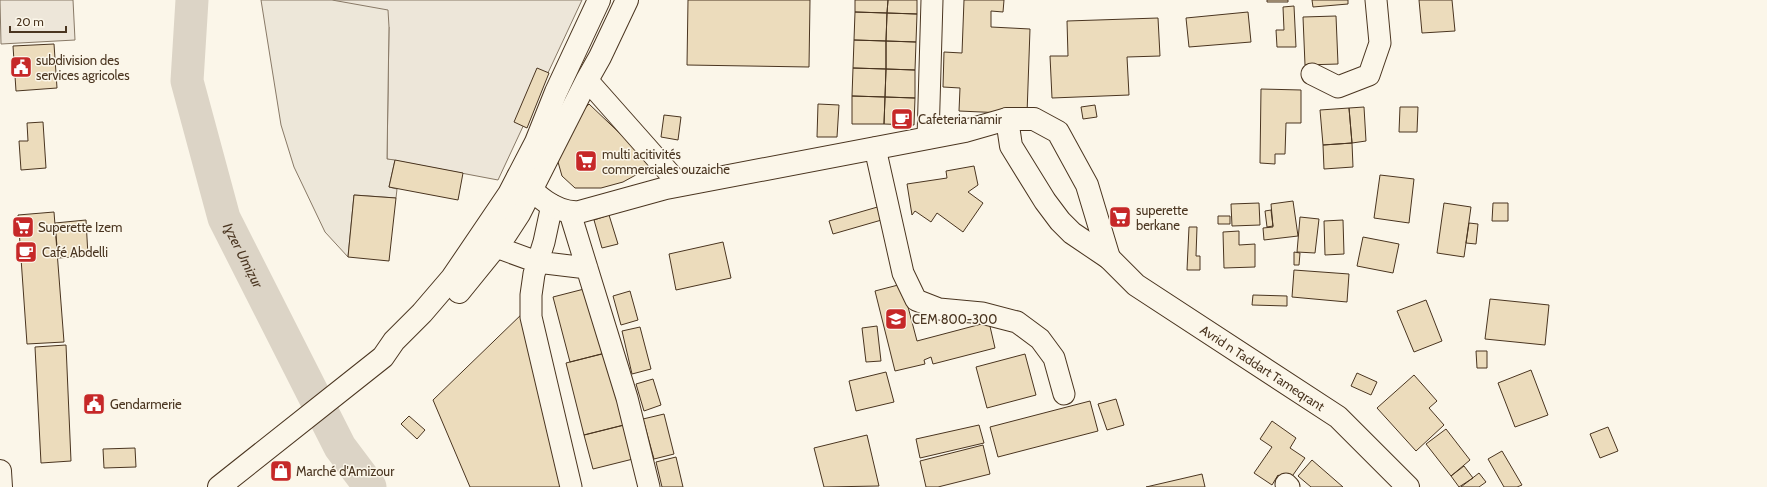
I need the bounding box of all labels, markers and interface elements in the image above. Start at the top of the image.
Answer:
scale bar [10,8,66,34]
text: 20 m [16,14,44,29]
place label: subdivision des services agricoles [36,52,130,83]
public building icon: subdivision des services agricoles [8,54,34,80]
cafe icon: Cafeteria namir [889,106,915,132]
place label: Cafeteria namir [918,111,1003,127]
place label: multi acitivités commerciales ouzaiche [602,146,730,177]
supermarket icon: multi acitivités commerciales ouzaiche [573,148,599,174]
place label: superette berkane [1136,202,1188,233]
supermarket icon: superette berkane [1107,204,1133,230]
supermarket icon: Superette Izem [10,214,36,240]
place label: Superette Izem [38,219,122,235]
water label: Iɣzer Umiẓur [219,220,267,292]
cafe icon: Café Abdelli [13,239,39,265]
place label: Café Abdelli [42,244,108,260]
school or university icon: CEM 800-300 [883,306,909,332]
place label: CEM 800-300 [912,311,997,327]
street label: Avrid n Taddart Tameqrant [1197,321,1328,414]
public building icon: Gendarmerie [81,391,107,417]
place label: Gendarmerie [110,396,182,412]
shop icon: Marché d'Amizour [268,458,294,484]
place label: Marché d'Amizour [296,463,395,479]

